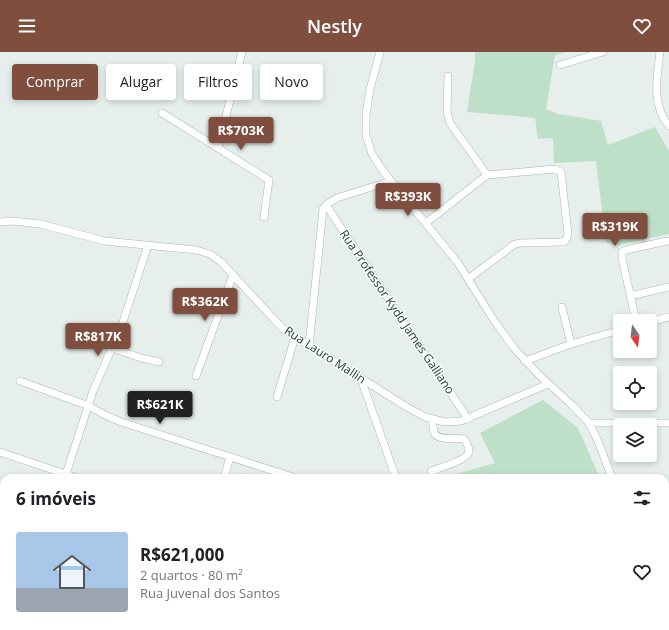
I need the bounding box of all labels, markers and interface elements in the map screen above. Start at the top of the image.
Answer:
text: Nestly [307,14,362,38]
icon: menu [16,15,38,37]
icon: heart [631,15,653,37]
chip: Comprar [12,64,98,100]
chip: Alugar [106,64,176,100]
chip: Filtros [184,64,252,100]
chip: Novo [260,64,323,100]
pin: R$703K [208,117,274,151]
text: R$703K [218,121,264,139]
pin: R$393K [375,183,441,217]
text: R$393K [385,187,431,205]
pin: R$319K [582,213,648,247]
text: R$319K [592,217,638,235]
street label: Rua Professor Kydd James Galliano [336,226,459,397]
pin: R$362K [172,288,238,322]
text: R$362K [182,292,228,310]
north arrow [613,314,657,358]
map controls [613,314,657,462]
street label: Rua Lauro Mallin [281,322,369,387]
pin: R$817K [65,323,131,357]
text: R$817K [75,327,121,345]
button: locate [613,366,657,410]
pin: R$621K [127,391,193,425]
text: R$621K [137,395,183,413]
button: layers [613,418,657,462]
text: 6 imóveis [16,487,96,510]
icon: filters [631,487,653,509]
text: R$621,000 [140,543,224,566]
icon: home [48,548,96,596]
icon: heart [631,561,653,583]
text: 2 quartos · 80 m² [140,566,243,584]
text: Rua Juvenal dos Santos [140,584,280,602]

